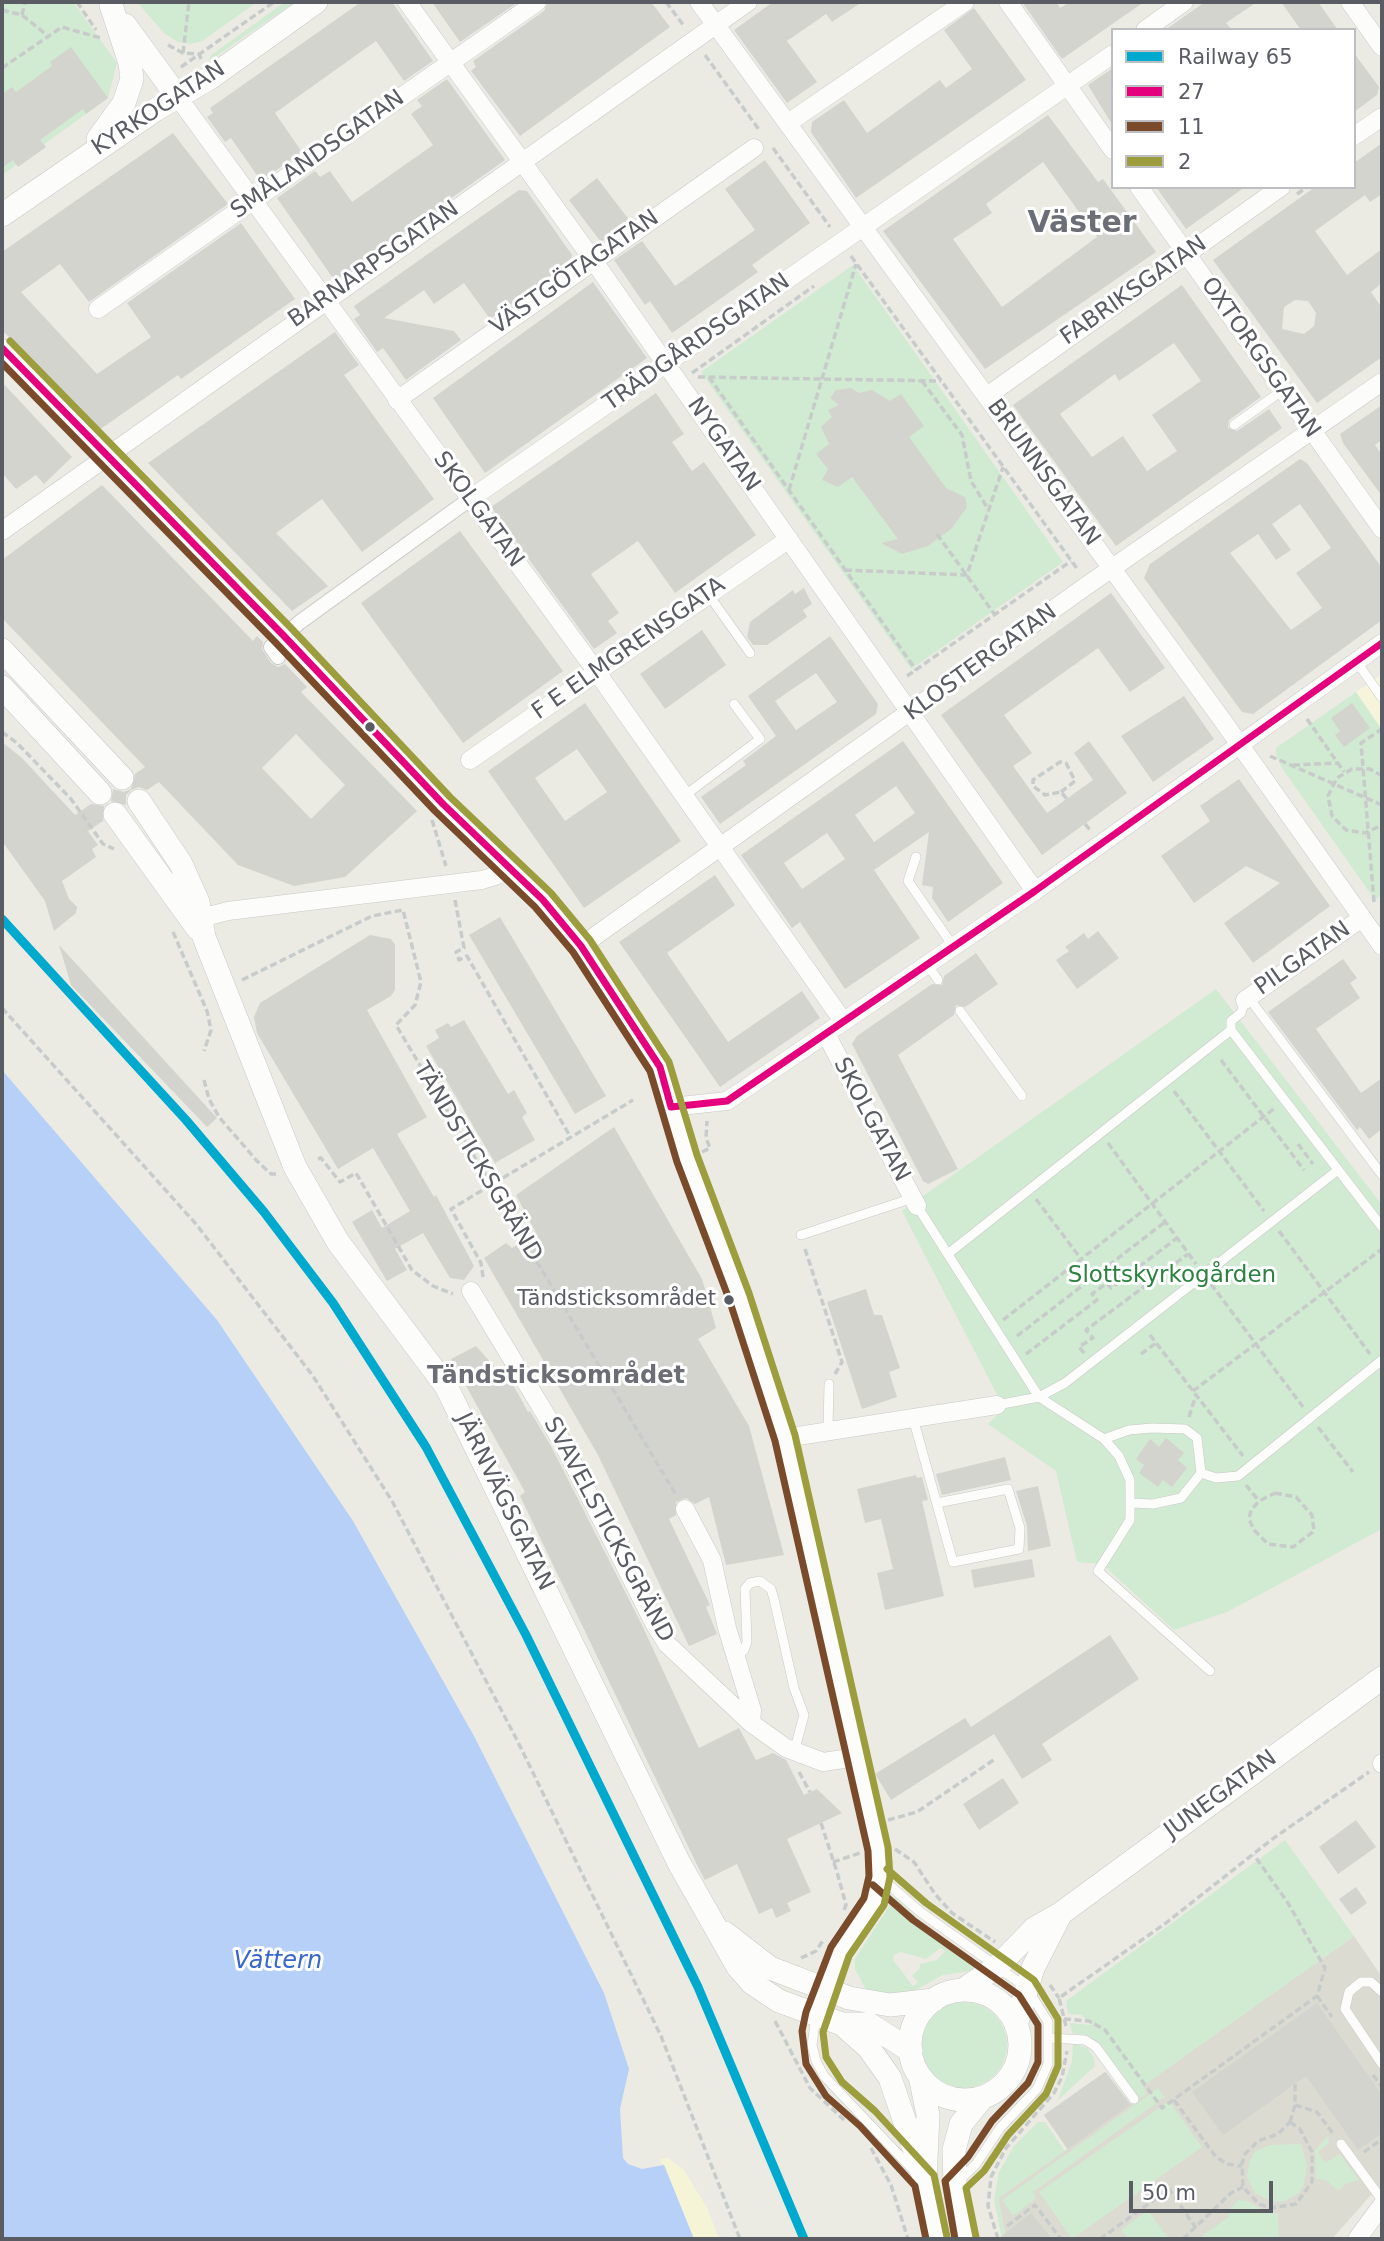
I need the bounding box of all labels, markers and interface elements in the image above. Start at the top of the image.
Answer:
legend [1111,28,1356,189]
text: Railway 65 [1178,45,1293,69]
street label: KYRKOGATAN [87,56,231,162]
text: 27 [1178,80,1205,104]
street label: SMÅLANDSGATAN [226,85,410,225]
text: 11 [1178,115,1205,139]
text: 2 [1178,150,1191,174]
street label: BARNARPSGATAN [283,196,465,334]
street label: VÄSTGÖTAGATAN [486,205,664,341]
district label: Väster [1027,206,1137,242]
street label: FABRIKSGATAN [1056,230,1212,352]
street label: TRÄDGÅRDSGATAN [598,268,796,418]
street label: OXTORGSGATAN [1194,272,1326,444]
street label: NYGATAN [681,393,765,497]
street label: BRUNNSGATAN [981,394,1105,552]
street label: SKOLGATAN [427,447,529,573]
street label: F E ELMGRENSGATA [527,572,731,726]
street label: KLOSTERGATAN [900,599,1062,727]
unlabelled marker [363,720,377,734]
street label: PILGATAN [1250,916,1356,1002]
street label: SKOLGATAN [827,1053,915,1187]
street label: TÄNDSTICKSGRÄND [407,1057,547,1267]
park label: Slottskyrkogården [1068,1262,1276,1290]
place label: Tändsticksområdet [517,1287,716,1313]
marker: Tändsticksområdet [722,1293,736,1307]
district label: Tändsticksområdet [427,1363,685,1391]
street label: JÄRNVÄGSGATAN [449,1409,559,1595]
street label: SVAVELSTICKSGRÄND [537,1413,679,1647]
street label: JUNEGATAN [1159,1745,1283,1845]
water label: Vättern [234,1948,322,1976]
scale bar [1132,2168,1276,2212]
text: 50 m [1142,2181,1196,2205]

